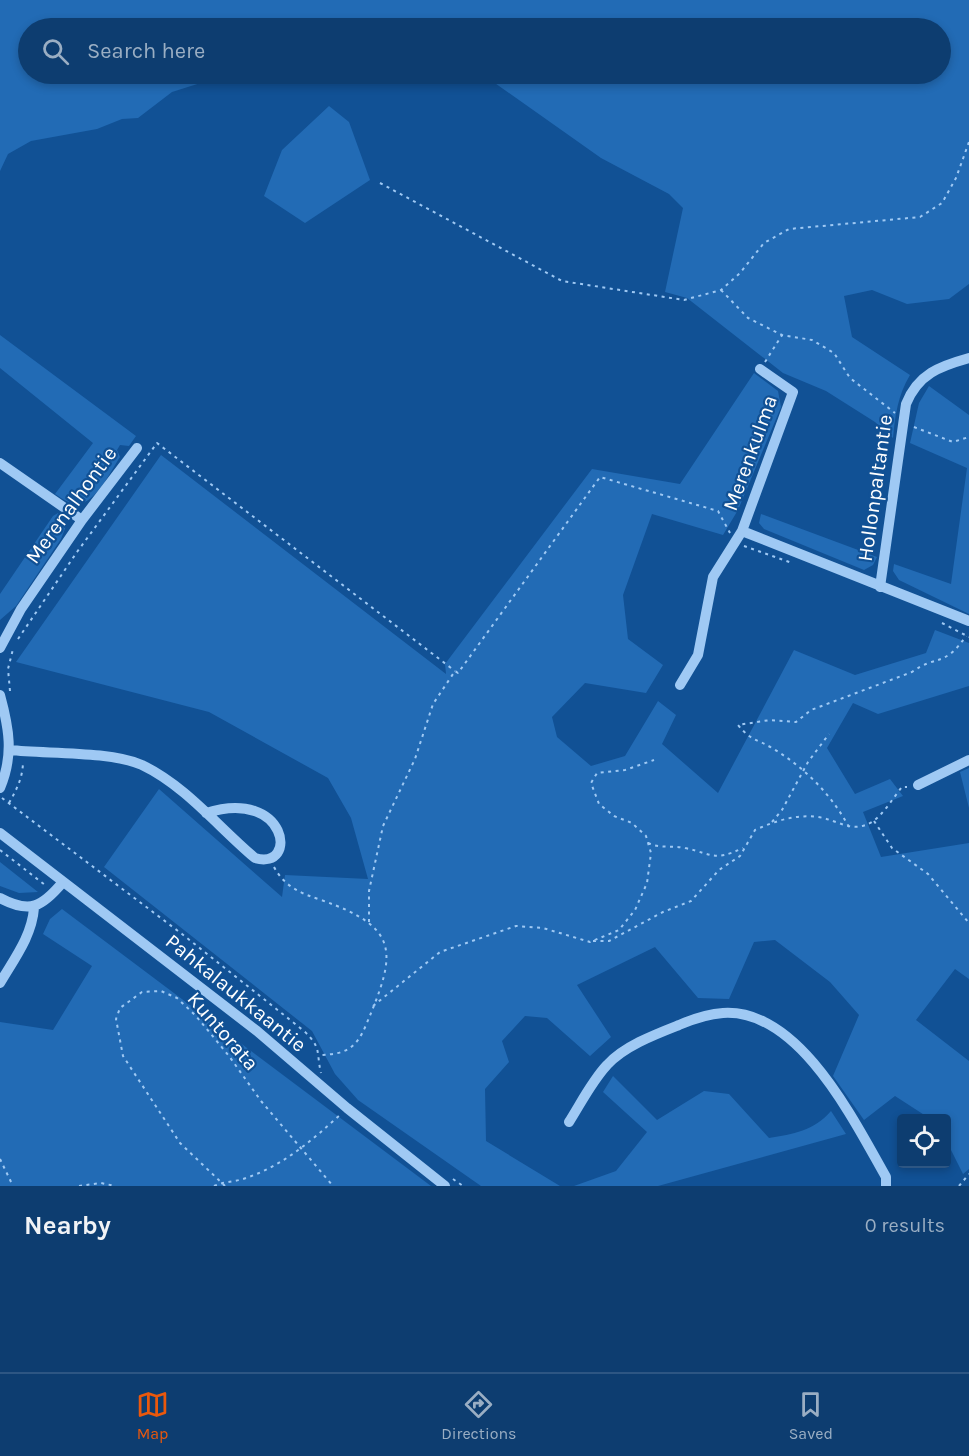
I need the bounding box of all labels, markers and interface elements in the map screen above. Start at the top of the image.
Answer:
search box [18,18,951,84]
icon: search [39,35,72,68]
text: Search here [87,38,205,64]
street label: Merenkulma [718,392,782,514]
street label: Hollonpaltantie [853,413,897,563]
street label: Merenalhontie [20,442,122,568]
street label: Pahkalaukkaantie [161,929,311,1057]
street label: Kuntorata [182,987,264,1075]
map controls [897,1114,951,1168]
button: locate [897,1114,951,1168]
text: Nearby [24,1210,111,1241]
text: 0 results [865,1214,945,1237]
tab: Map [136,1388,169,1443]
tab: Directions [441,1388,516,1443]
tab: Saved [789,1388,833,1443]

